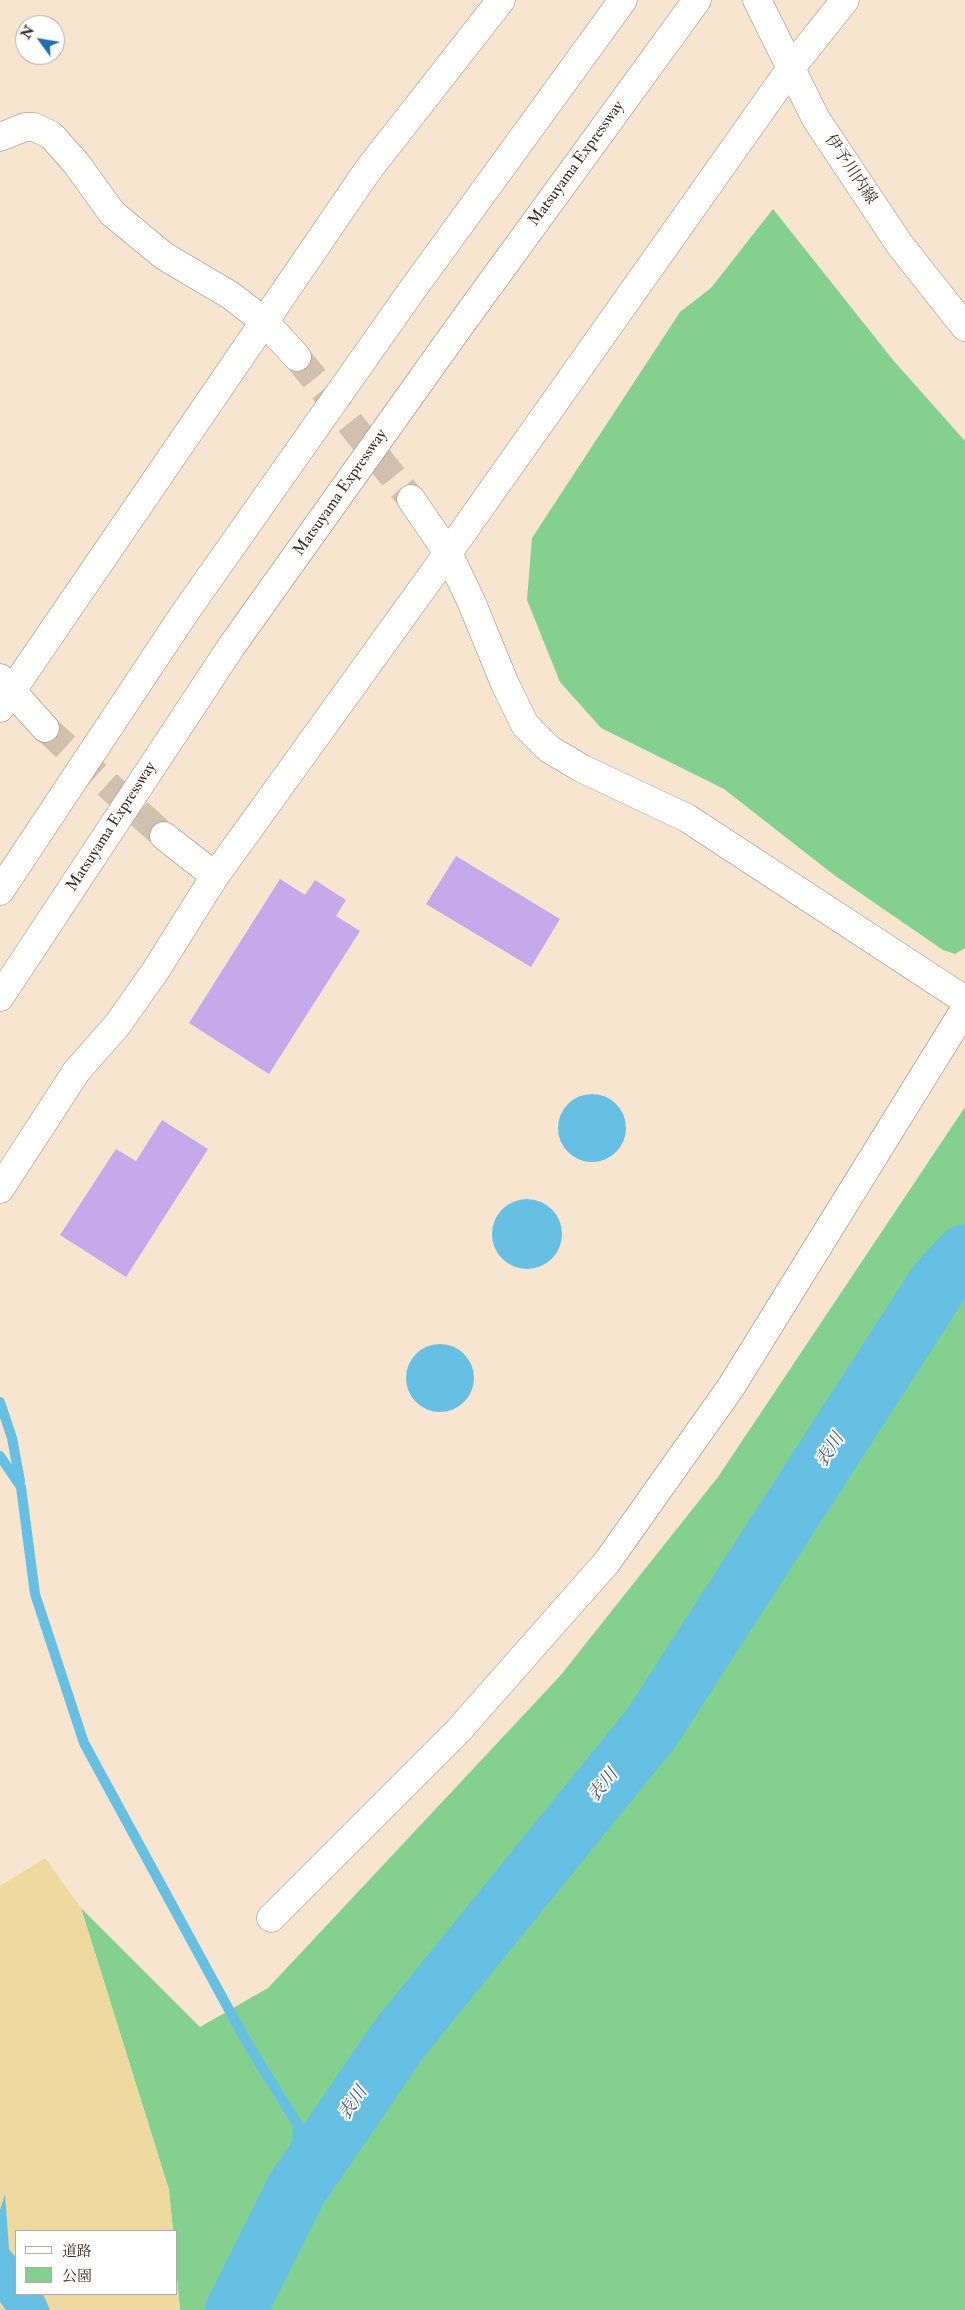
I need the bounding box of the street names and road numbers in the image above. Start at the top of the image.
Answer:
street label: Matsuyama Expressway [525,98,629,230]
street label: 伊予川内線 [820,131,880,209]
street label: Matsuyama Expressway [290,426,392,560]
street label: Matsuyama Expressway [63,759,161,895]

